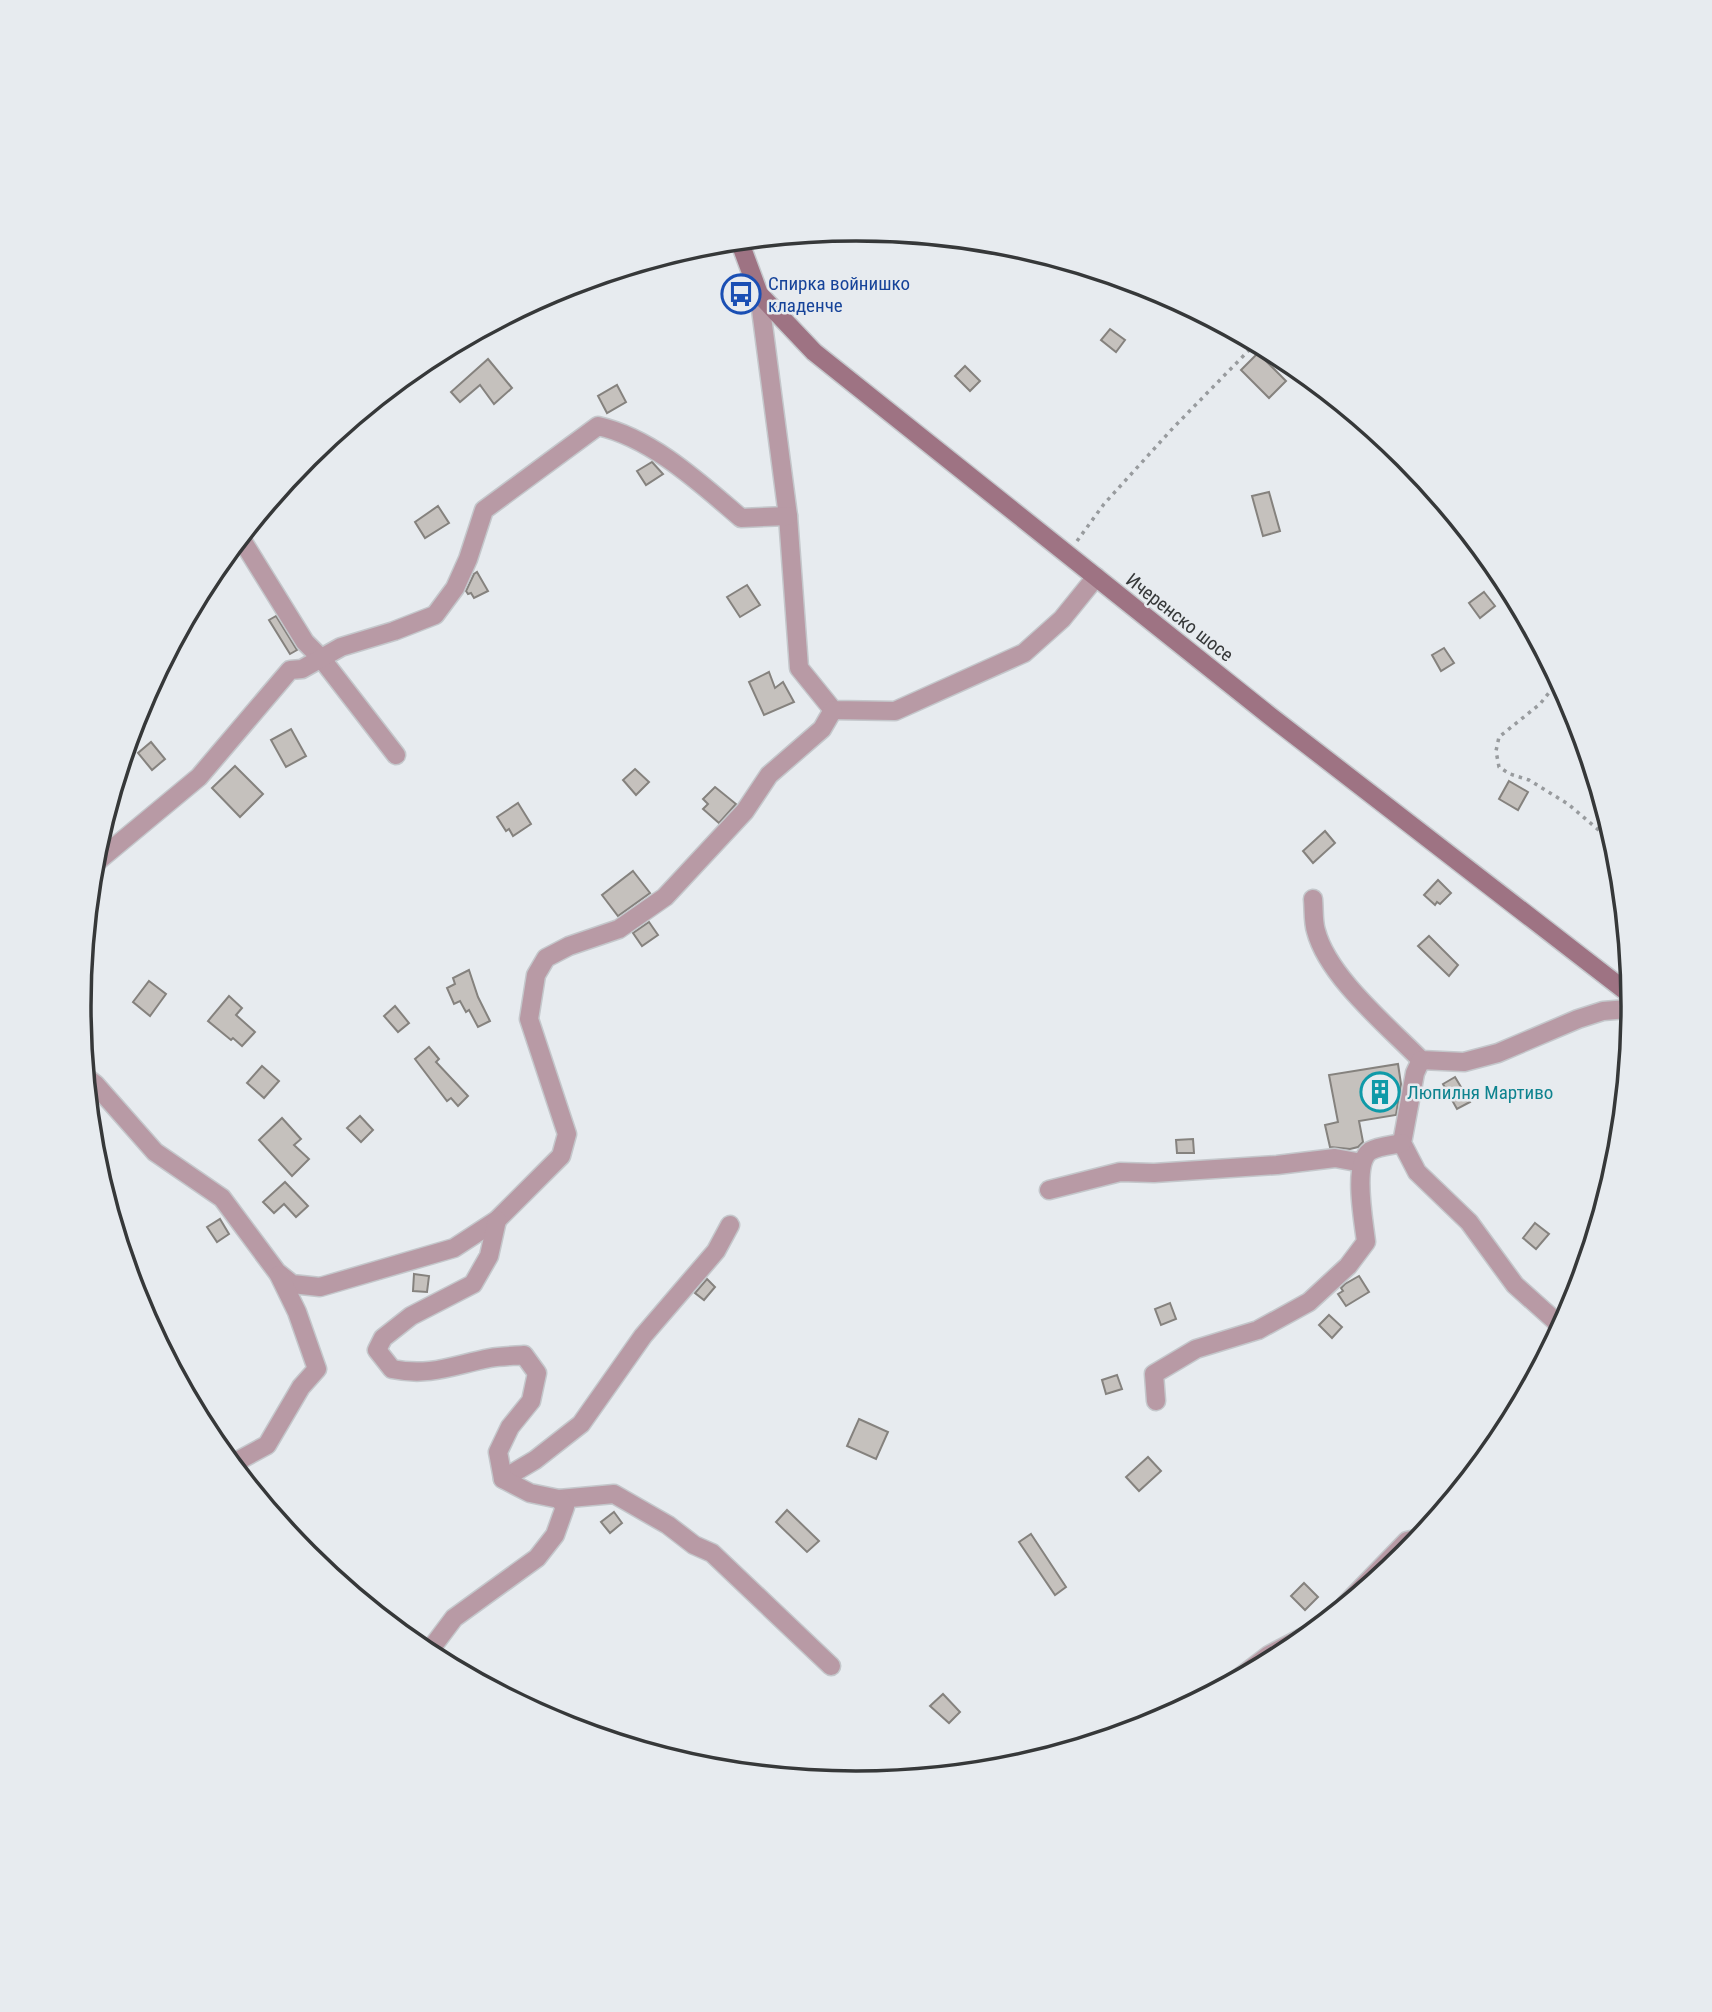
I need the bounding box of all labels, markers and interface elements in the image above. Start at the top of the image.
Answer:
place label: Спирка войнишко кладенче [768,272,910,317]
bus stop icon: Спирка войнишко кладенче [720,273,762,315]
street label: Ичеренско шосе [1122,568,1238,666]
building icon: Люпилня Мартиво [1359,1071,1401,1113]
place label: Люпилня Мартиво [1407,1081,1553,1104]

